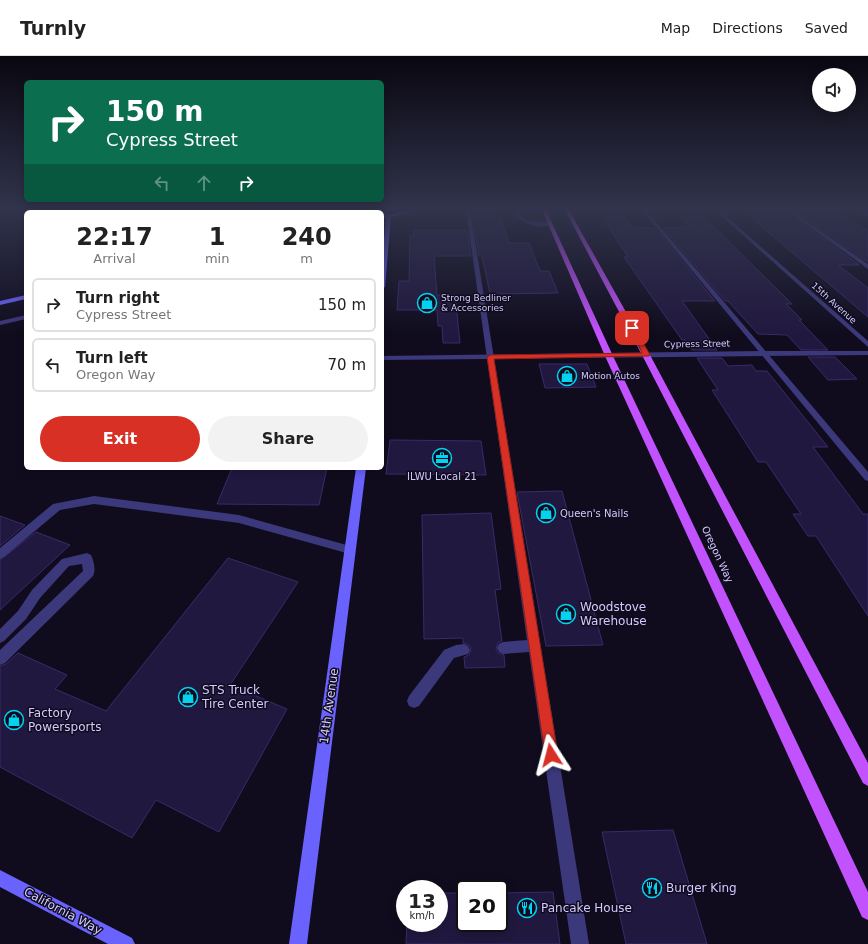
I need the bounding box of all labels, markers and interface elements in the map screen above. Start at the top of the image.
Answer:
text: Turnly [20,17,86,39]
text: Map [661,20,690,36]
text: Directions [712,20,783,36]
text: Saved [805,20,848,36]
map controls [812,68,856,112]
button: sound [812,68,856,112]
text: 150 m [106,95,203,128]
icon: right [40,96,92,148]
text: Cypress Street [106,129,238,150]
icon: left [151,172,173,194]
icon: ahead [193,172,215,194]
icon: right [235,172,257,194]
text: 22:17 [76,223,153,251]
text: 1 [209,223,225,251]
text: 240 [282,223,332,251]
text: Arrival [93,251,136,266]
text: min [205,251,229,266]
text: m [300,251,313,266]
street label: 15th Avenue [809,280,859,326]
text: Turn right [76,289,160,307]
shop icon: Strong Bedliner & Accessories [416,292,438,314]
place label: Strong Bedliner & Accessories [441,293,511,313]
icon: right [42,294,64,316]
text: 150 m [318,296,366,314]
text: Cypress Street [76,307,171,322]
pin [615,311,649,345]
icon: arrive [621,317,643,339]
street label: Cypress Street [664,338,731,350]
text: Turn left [76,349,148,367]
icon: left [42,354,64,376]
text: 70 m [328,356,366,374]
shop icon: Motion Autos [556,365,578,387]
text: Oregon Way [76,367,156,382]
place label: Motion Autos [581,371,640,381]
button: Exit [40,416,200,462]
button: Share [208,416,368,462]
office icon: ILWU Local 21 [431,447,453,469]
place label: ILWU Local 21 [407,471,477,482]
shop icon: Queen's Nails [535,502,557,524]
place label: Queen's Nails [560,508,628,519]
street label: Oregon Way [700,524,735,584]
place label: Woodstove Warehouse [580,600,647,628]
shop icon: Woodstove Warehouse [555,603,577,625]
street label: 14th Avenue [317,667,341,745]
place label: STS Truck Tire Center [201,683,269,711]
shop icon: STS Truck Tire Center [177,686,199,708]
place label: Factory Powersports [28,706,101,734]
shop icon: Factory Powersports [3,709,25,731]
position arrow [530,734,572,776]
restaurant icon: Burger King [641,877,663,899]
speed limit sign: 20 [456,880,508,932]
place label: Burger King [666,881,737,895]
street label: California Way [22,885,104,937]
text: 13 [408,889,436,913]
restaurant icon: Pancake House [516,897,538,919]
place label: Pancake House [541,901,632,915]
text: km/h [409,910,435,921]

